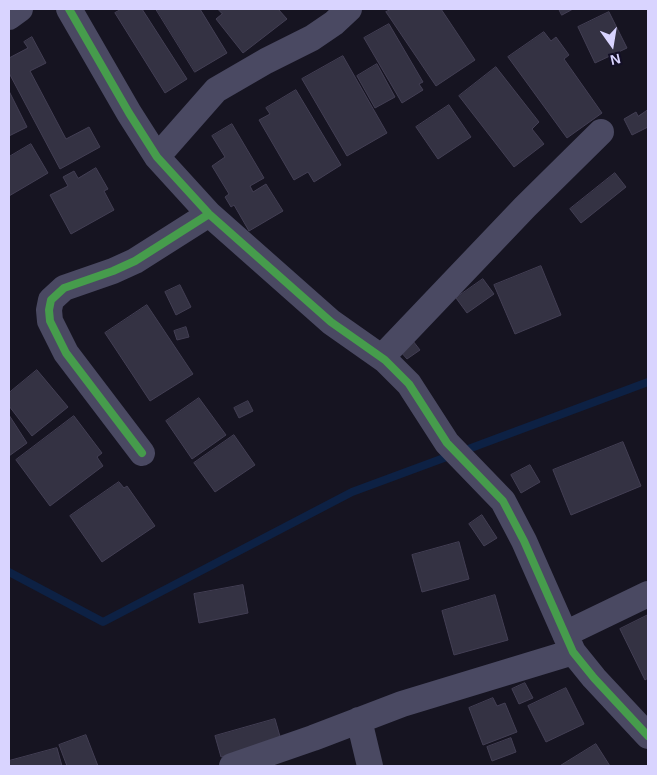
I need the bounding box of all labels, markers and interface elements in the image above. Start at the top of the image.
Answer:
north arrow [587,20,637,70]
text: N [609,51,622,69]

